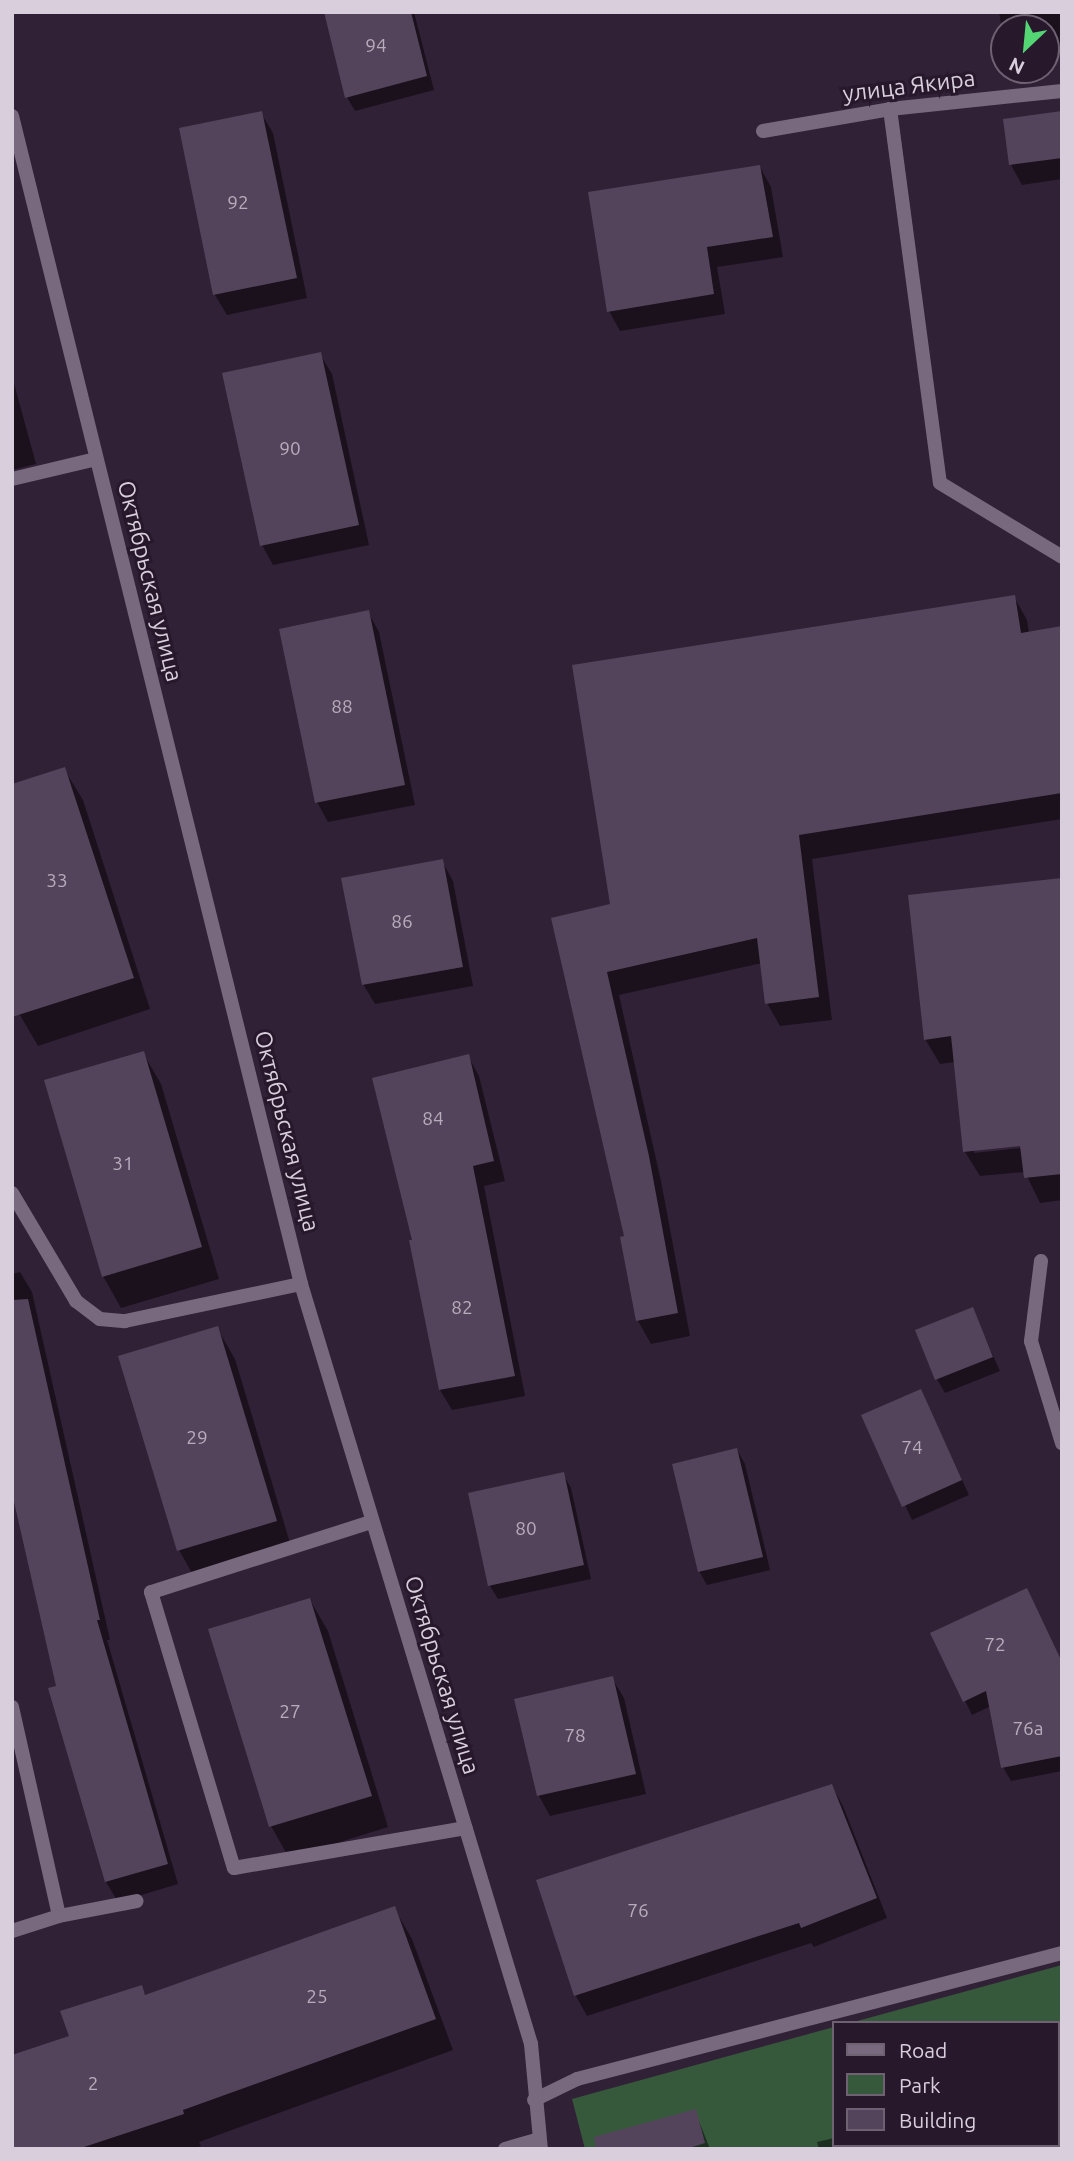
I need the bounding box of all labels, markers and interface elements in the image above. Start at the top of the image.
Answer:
north arrow [990,14,1060,84]
house number: 94 [365,35,387,57]
text: N [1005,53,1028,79]
street label: улица Якира [841,64,977,108]
house number: 92 [227,192,249,214]
house number: 90 [279,438,301,460]
street label: Октябрьская улица [112,478,188,684]
house number: 88 [331,696,353,718]
house number: 33 [46,870,68,892]
house number: 86 [391,911,413,933]
street label: Октябрьская улица [249,1028,325,1234]
house number: 84 [422,1108,444,1130]
house number: 31 [112,1153,134,1175]
house number: 82 [451,1297,473,1319]
house number: 29 [186,1427,208,1449]
house number: 74 [901,1437,923,1459]
house number: 80 [515,1518,537,1540]
street label: Октябрьская улица [399,1572,485,1778]
house number: 72 [984,1634,1006,1656]
house number: 27 [279,1701,301,1723]
house number: 76а [1012,1718,1044,1740]
house number: 78 [564,1725,586,1747]
house number: 76 [627,1900,649,1922]
house number: 25 [306,1986,328,2008]
legend [832,2021,1060,2147]
text: Road [899,2038,947,2062]
house number: 2 [88,2073,98,2095]
text: Park [899,2073,941,2097]
text: Building [899,2108,976,2132]

